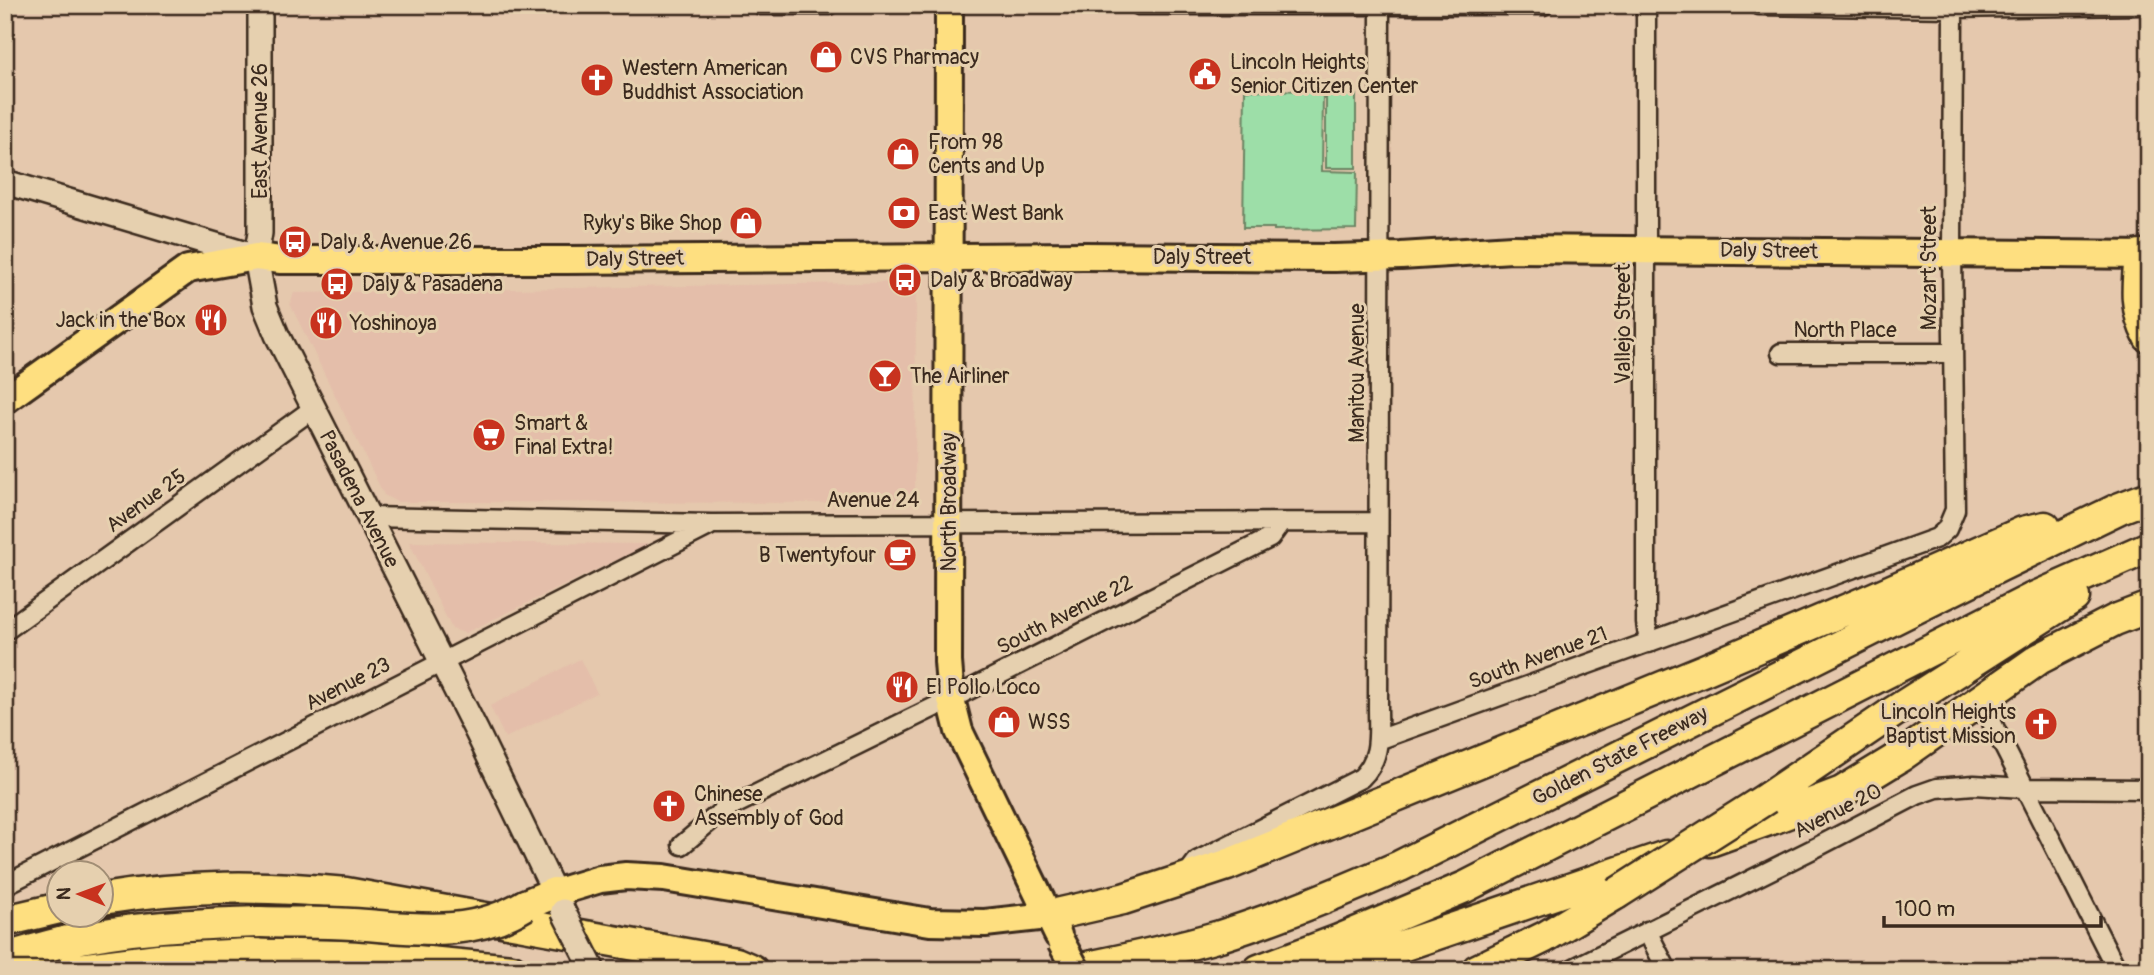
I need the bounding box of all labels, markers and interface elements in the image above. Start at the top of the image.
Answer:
shop icon: CVS Pharmacy [807,38,845,76]
place label: CVS Pharmacy [850,44,979,71]
place label: Lincoln Heights Senior Citizen Center [1230,49,1419,100]
place label: Western American Buddhist Association [622,55,804,106]
public building icon: Lincoln Heights Senior Citizen Center [1186,55,1224,93]
church icon: Western American Buddhist Association [578,61,616,99]
street label: East Avenue 26 [247,63,274,199]
place label: From 98 Cents and Up [928,129,1045,180]
shop icon: From 98 Cents and Up [884,135,922,173]
bank icon: East West Bank [885,194,923,232]
place label: East West Bank [928,200,1064,227]
shop icon: Ryky's Bike Shop [727,204,765,242]
street label: Mozart Street [1916,205,1943,330]
place label: Ryky's Bike Shop [583,210,722,237]
bus stop icon: Daly & Avenue 26 [276,223,314,261]
place label: Daly & Avenue 26 [320,229,472,256]
street label: Daly Street [1720,237,1819,265]
street label: Daly Street [1153,244,1252,271]
street label: Daly Street [586,245,685,273]
bus stop icon: Daly & Broadway [886,261,924,299]
street label: Vallejo Street [1610,263,1637,384]
bus stop icon: Daly & Pasadena [318,265,356,303]
place label: Daly & Broadway [930,267,1072,294]
place label: Daly & Pasadena [362,271,503,298]
restaurant icon: Jack in the Box [192,301,230,339]
street label: Manitou Avenue [1344,303,1371,443]
restaurant icon: Yoshinoya [307,304,345,342]
place label: Jack in the Box [56,307,186,334]
place label: Yoshinoya [349,310,437,337]
street label: North Place [1793,317,1897,344]
bar icon: The Airliner [866,357,904,395]
place label: The Airliner [910,363,1010,390]
place label: Smart & Final Extra! [514,410,614,461]
supermarket icon: Smart & Final Extra! [470,416,508,454]
street label: Pasadena Avenue [313,426,406,573]
street label: North Broadway [936,432,963,572]
street label: Avenue 25 [101,463,191,539]
street label: Avenue 24 [826,487,920,514]
cafe icon: B Twentyfour [881,536,919,574]
place label: B Twentyfour [759,542,876,569]
street label: South Avenue 22 [992,569,1138,661]
street label: South Avenue 21 [1465,620,1611,696]
street label: Avenue 23 [301,651,395,717]
restaurant icon: El Pollo Loco [883,668,921,706]
place label: El Pollo Loco [926,674,1040,701]
place label: Lincoln Heights Baptist Mission [1880,699,2017,750]
street label: Golden State Freeway [1528,700,1712,812]
shop icon: WSS [985,703,1023,741]
church icon: Lincoln Heights Baptist Mission [2022,705,2060,743]
place label: WSS [1028,709,1070,736]
street label: Avenue 20 [1789,777,1887,845]
place label: Chinese Assembly of God [694,781,844,832]
church icon: Chinese Assembly of God [650,787,688,825]
north arrow [46,860,116,930]
scale bar [1884,884,2102,928]
text: N [52,887,76,900]
text: 100 m [1895,896,1955,923]

